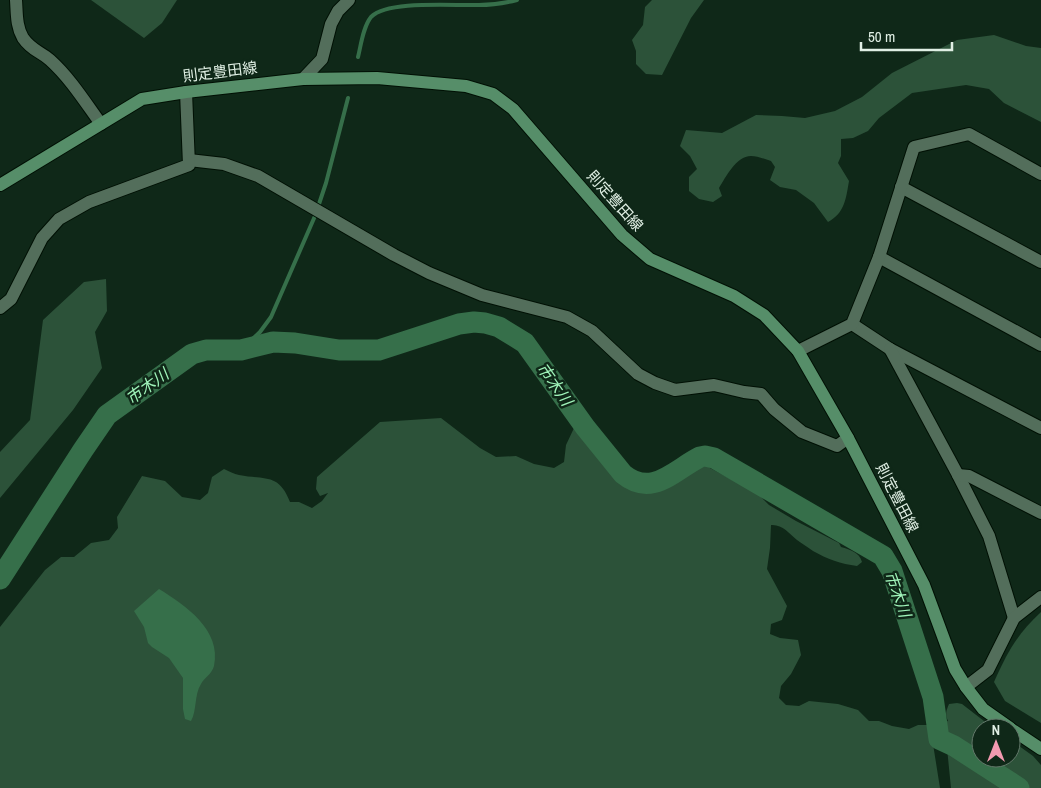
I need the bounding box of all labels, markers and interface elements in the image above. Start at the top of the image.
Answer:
scale bar [861,20,952,52]
text: 50 m [868,26,895,47]
street label: 則定豊田線 [181,57,258,86]
street label: 則定豊田線 [582,166,648,236]
water label: 市木川 [532,358,579,412]
water label: 市木川 [121,362,174,409]
street label: 則定豊田線 [871,460,924,536]
water label: 市木川 [879,568,917,622]
north arrow [971,718,1021,768]
text: N [992,721,1000,739]

